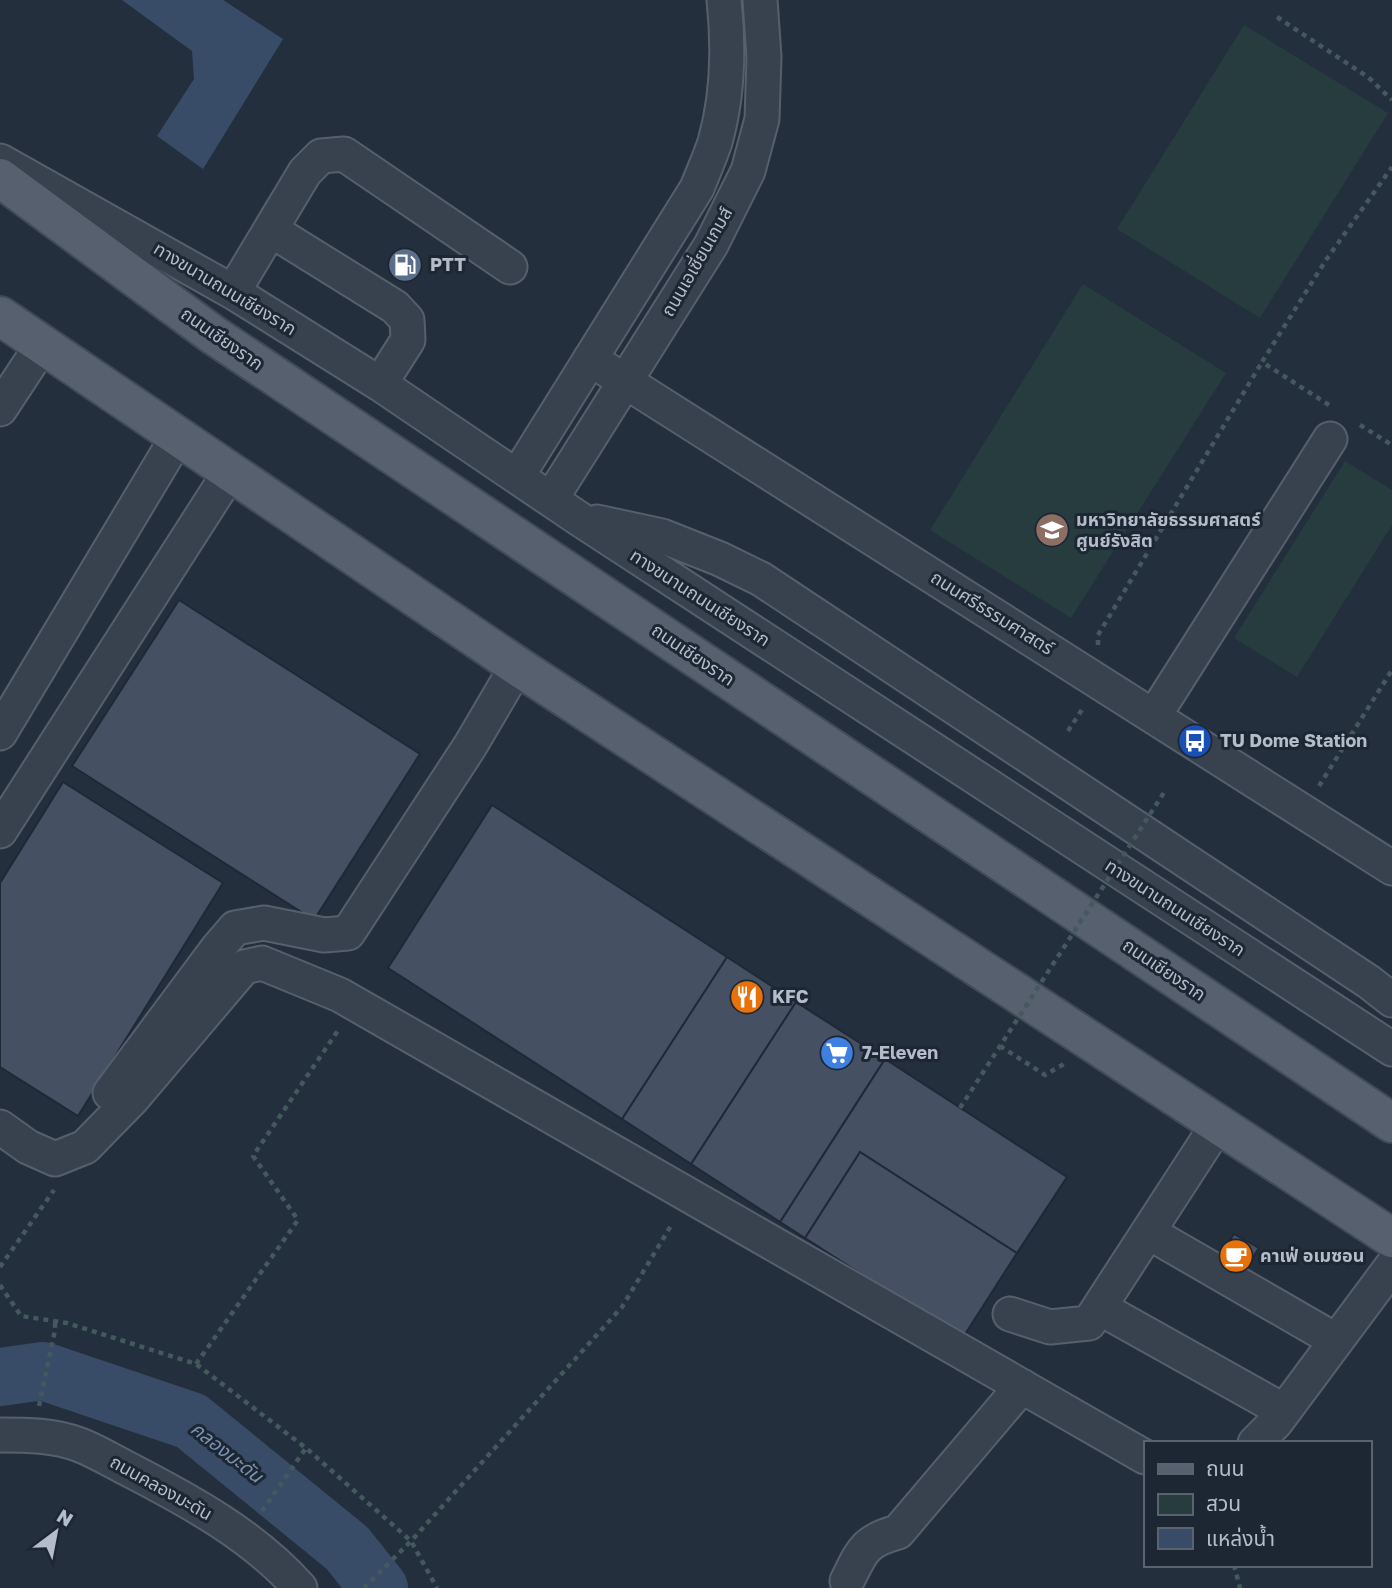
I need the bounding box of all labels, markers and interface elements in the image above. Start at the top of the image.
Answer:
street label: ถนนเอเซี่ยนเกมส์ [655,202,736,320]
street label: ทางขนานถนนเชียงราก [150,238,300,340]
fuel station icon: PTT [386,246,424,284]
place label: PTT [430,253,466,275]
street label: ถนนเชียงราก [177,303,267,375]
place label: มหาวิทยาลัยธรรมศาสตร์ ศูนย์รังสิต [1076,508,1261,552]
school or university icon: มหาวิทยาลัยธรรมศาสตร์ ศูนย์รังสิต [1033,511,1071,549]
street label: ทางขนานถนนเชียงราก [626,544,775,651]
street label: ถนนศรีธรรมศาสตร์ [927,566,1059,659]
street label: ถนนเชียงราก [648,618,739,690]
bus stop icon: TU Dome Station [1176,722,1214,760]
place label: TU Dome Station [1220,729,1367,751]
street label: ทางขนานถนนเชียงราก [1101,854,1250,961]
street label: ถนนเชียงราก [1119,933,1210,1005]
restaurant icon: KFC [728,978,766,1016]
place label: KFC [772,985,809,1007]
supermarket icon: 7-Eleven [818,1034,856,1072]
place label: 7-Eleven [862,1041,938,1063]
cafe icon: คาเฟ่ อเมซอน [1217,1237,1255,1275]
place label: คาเฟ่ อเมซอน [1260,1244,1364,1266]
water label: คลองมะดัน [187,1416,269,1488]
legend [1144,1441,1371,1567]
street label: ถนนคลองมะดัน [107,1450,216,1524]
text: ถนน [1206,1455,1244,1481]
text: สวน [1206,1490,1241,1516]
north arrow [21,1497,91,1567]
text: N [53,1504,77,1531]
text: แหล่งน้ำ [1206,1524,1275,1551]

